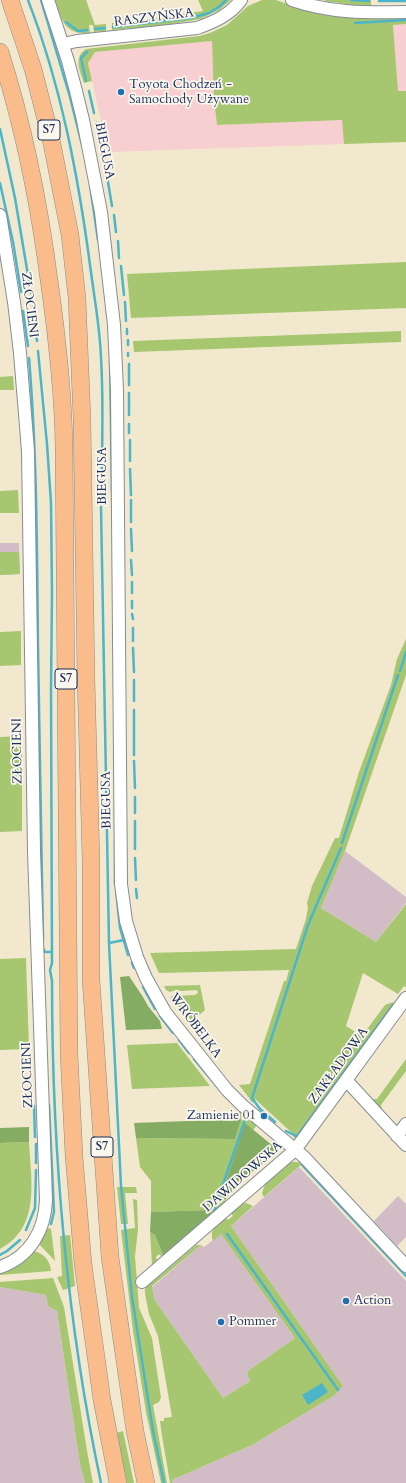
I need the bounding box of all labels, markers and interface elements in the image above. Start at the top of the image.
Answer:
street label: RASZYŃSKA [113,5,195,31]
place label: Toyota Chodzeń - Samochody Używane [129,77,249,108]
marker: Toyota Chodzeń - Samochody Używane [116,87,126,97]
road number: S7 [38,120,60,140]
street label: BIEGUSA [91,121,117,181]
street label: ZŁOCIENI [17,271,41,339]
street label: BIEGUSA [95,447,111,505]
road number: S7 [55,669,77,689]
street label: ZŁOCIENI [10,718,26,784]
street label: BIEGUSA [99,771,115,829]
street label: WRÓBELKA [166,990,224,1062]
street label: ZAKŁADOWA [306,1025,372,1107]
street label: ZŁOCIENI [19,1042,37,1108]
place label: Zamienie 01 [187,1108,256,1124]
marker: Zamienie 01 [259,1111,269,1121]
road number: S7 [91,1137,113,1157]
street label: DAWIDOWSKA [200,1138,286,1216]
place label: Action [354,1293,391,1309]
marker: Action [341,1296,351,1306]
place label: Pommer [229,1314,276,1330]
marker: Pommer [216,1317,226,1327]

